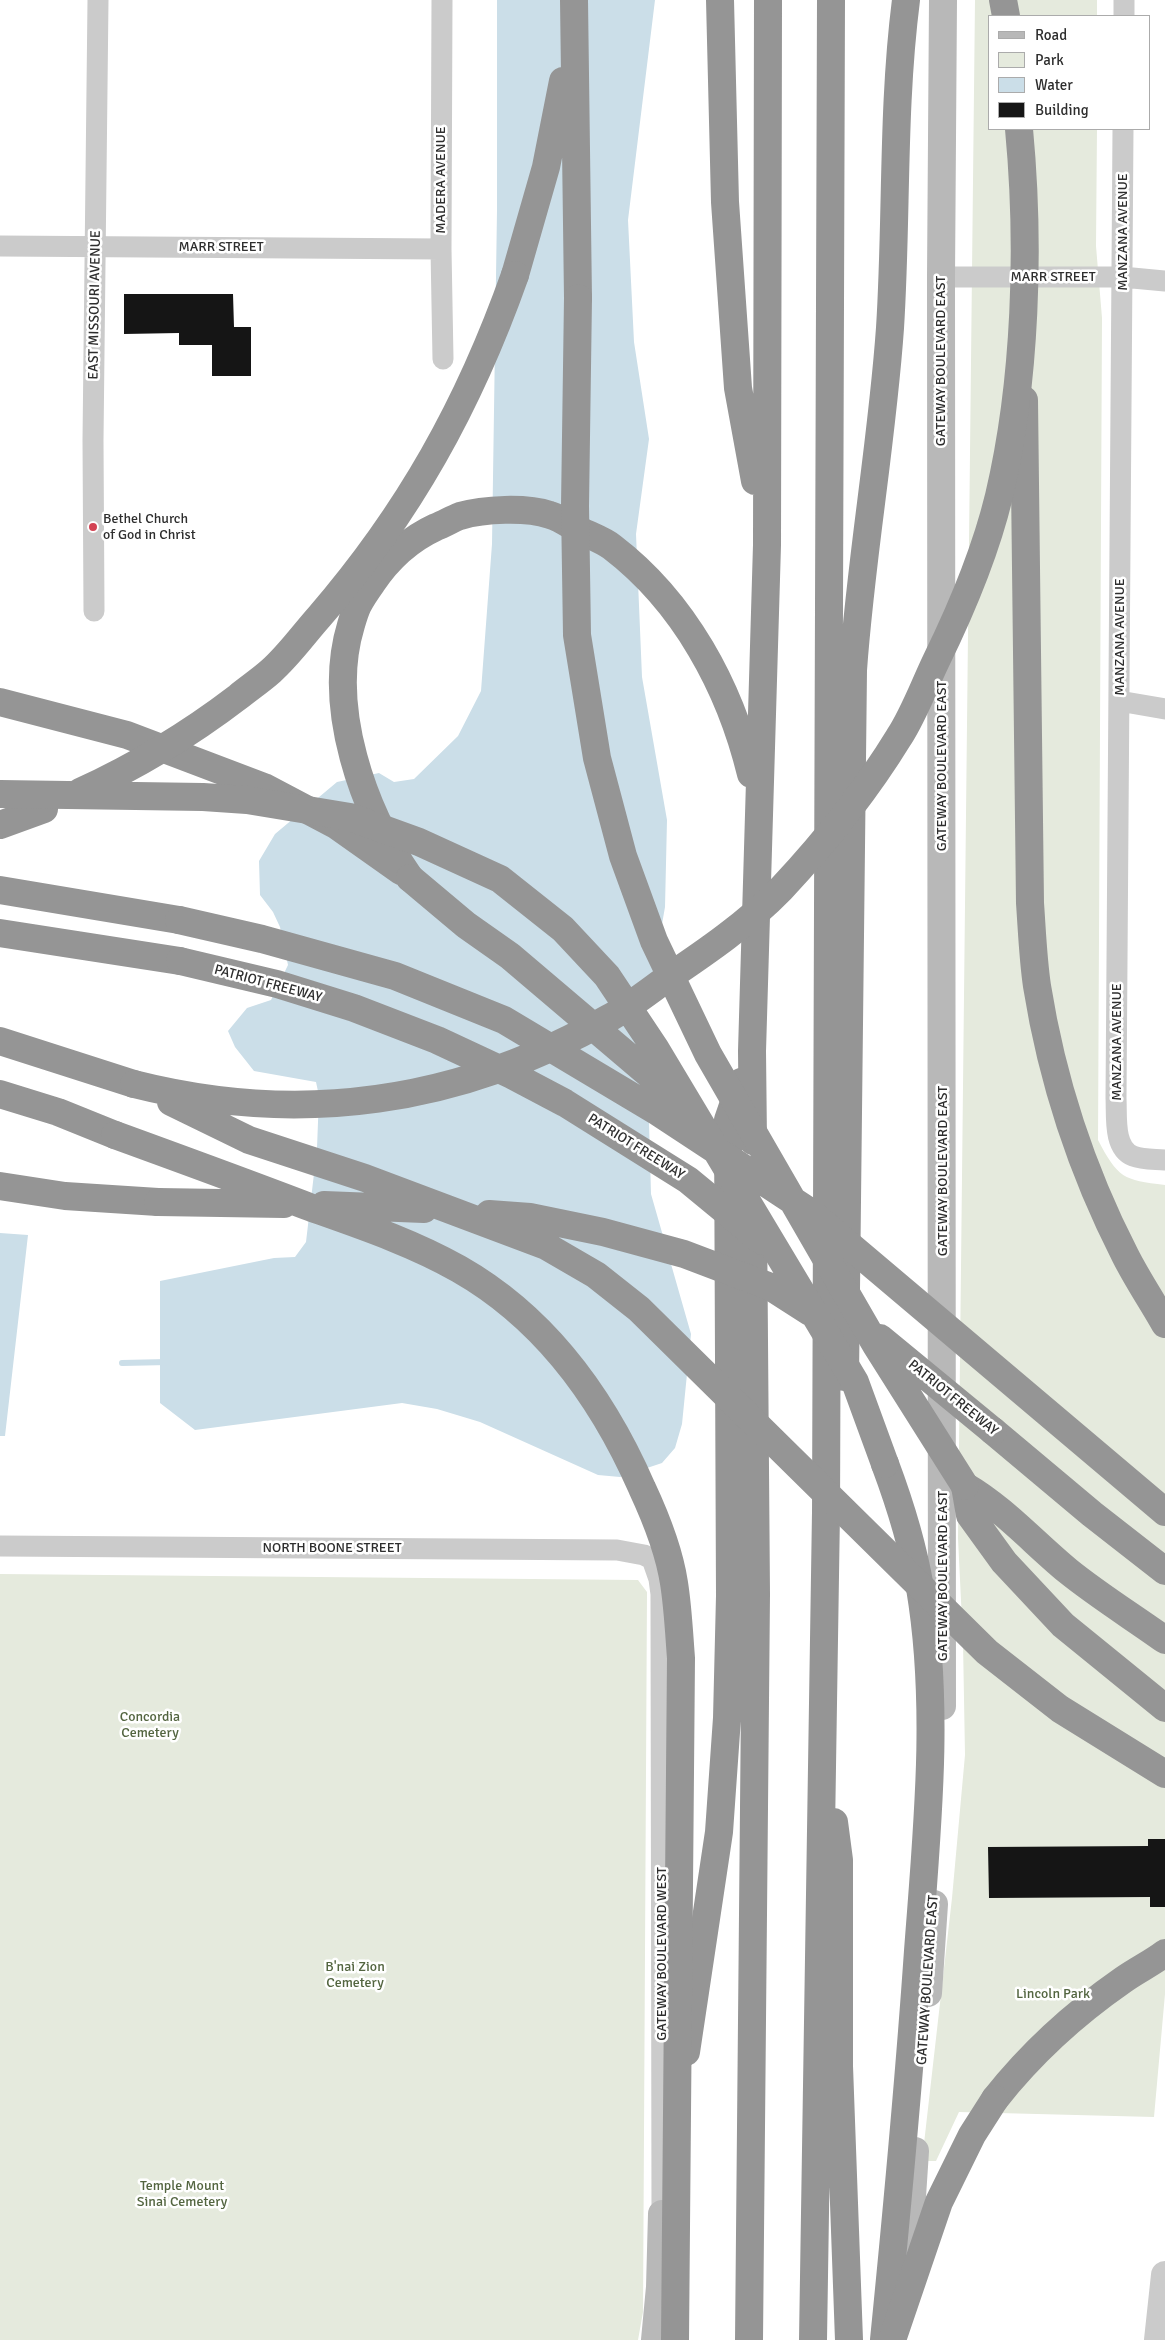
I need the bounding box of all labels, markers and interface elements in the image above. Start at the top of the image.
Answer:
legend [988,15,1150,130]
text: Road [1035,26,1067,44]
text: Park [1035,51,1064,69]
text: Water [1035,76,1073,94]
text: Building [1035,101,1089,119]
street label: MADERA AVENUE [433,126,449,234]
street label: MANZANA AVENUE [1115,173,1131,291]
street label: EAST MISSOURI AVENUE [85,230,105,380]
street label: MARR STREET [178,239,264,255]
street label: MARR STREET [1010,269,1096,285]
street label: GATEWAY BOULEVARD EAST [933,276,949,446]
place label: Bethel Church of God in Christ [103,511,196,544]
marker: Bethel Church of God in Christ [87,521,99,533]
street label: MANZANA AVENUE [1112,578,1128,696]
street label: GATEWAY BOULEVARD EAST [934,681,950,851]
street label: PATRIOT FREEWAY [212,962,324,1006]
street label: MANZANA AVENUE [1109,983,1125,1101]
street label: GATEWAY BOULEVARD EAST [935,1086,951,1256]
street label: PATRIOT FREEWAY [584,1110,688,1184]
street label: PATRIOT FREEWAY [905,1357,1001,1439]
street label: GATEWAY BOULEVARD EAST [935,1491,951,1661]
street label: NORTH BOONE STREET [262,1540,402,1556]
park label: Concordia Cemetery [120,1709,180,1741]
street label: GATEWAY BOULEVARD WEST [654,1867,670,2041]
street label: GATEWAY BOULEVARD EAST [914,1894,942,2066]
park label: B'nai Zion Cemetery [325,1959,385,1991]
park label: Lincoln Park [1016,1986,1090,2002]
park label: Temple Mount Sinai Cemetery [137,2178,227,2210]

